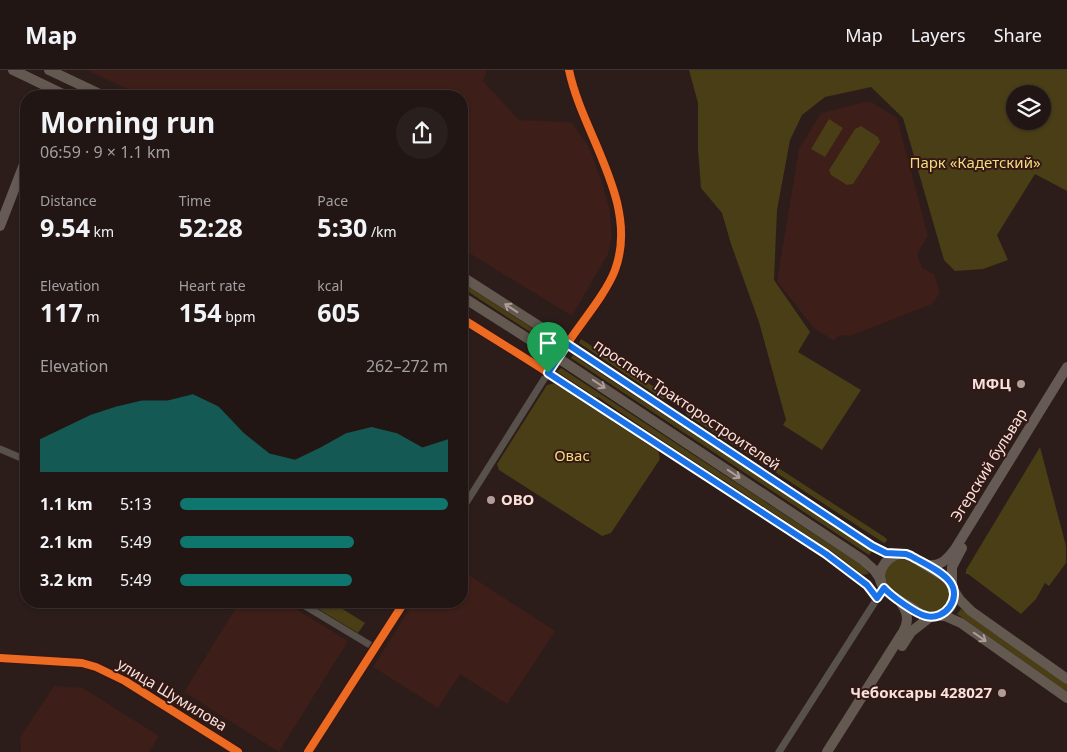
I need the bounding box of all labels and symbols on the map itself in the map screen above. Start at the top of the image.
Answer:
park label: Парк «Кадетский» [909,152,1041,172]
one-way arrow [505,303,519,313]
pin [527,322,569,373]
street label: проспект Тракторостроителей [590,334,785,474]
place label: МФЦ [972,373,1011,393]
marker: МФЦ [1015,378,1027,390]
one-way arrow [592,379,606,389]
street label: Эгерский бульвар [945,404,1031,525]
park label: Овас [554,445,590,465]
one-way arrow [727,469,741,479]
place label: ОВО [501,489,534,509]
marker: ОВО [485,494,497,506]
one-way arrow [973,632,987,642]
street label: улица Шумилова [114,653,231,735]
place label: Чебоксары 428027 [850,682,992,702]
marker: Чебоксары 428027 [996,687,1008,699]

